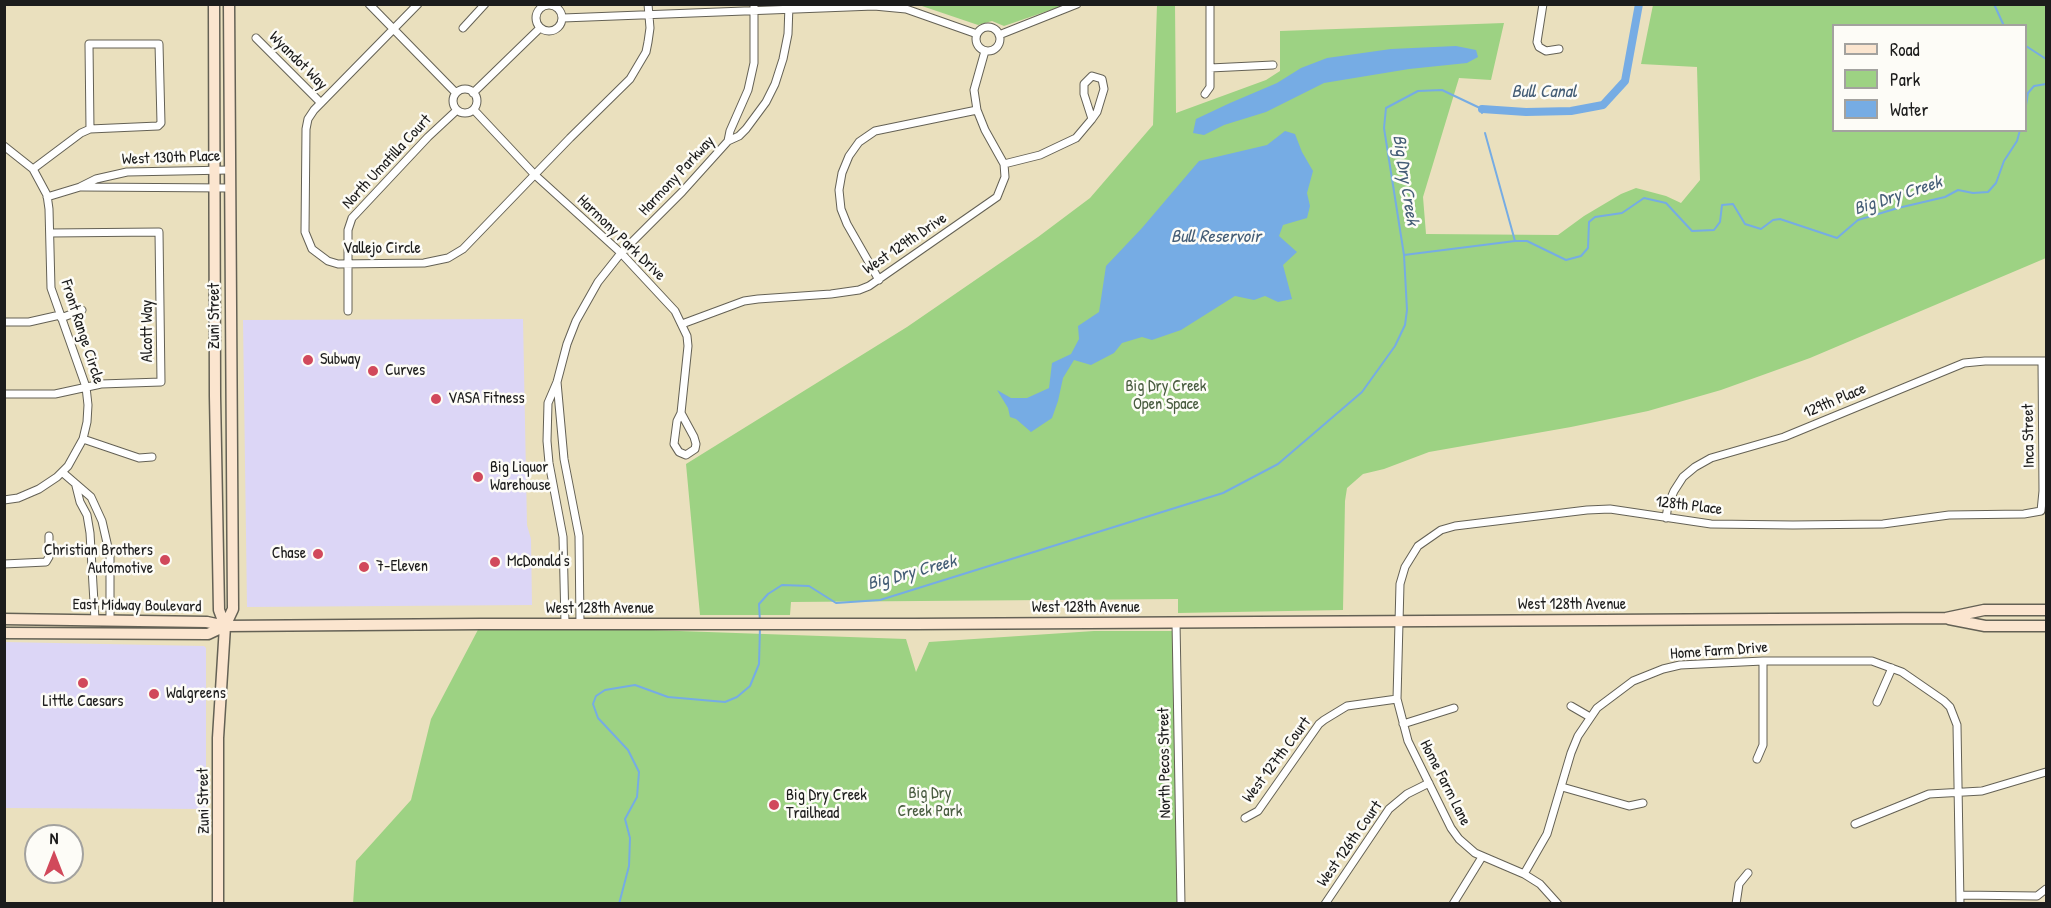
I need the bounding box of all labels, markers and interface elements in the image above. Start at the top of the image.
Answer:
legend [1832,24,2027,132]
street label: Wyandot Way [265,28,331,94]
text: Road [1890,37,1920,62]
text: Park [1890,67,1920,92]
water label: Bull Canal [1511,81,1577,103]
text: Water [1890,97,1928,122]
street label: North Umatilla Court [338,111,436,213]
street label: Harmony Parkway [635,132,719,220]
water label: Big Dry Creek [1387,133,1423,227]
street label: West 130th Place [121,147,221,169]
water label: Big Dry Creek [1851,172,1945,220]
street label: Harmony Park Drive [573,191,669,285]
street label: West 129th Drive [860,209,950,279]
water label: Bull Reservoir [1171,226,1261,248]
street label: Vallejo Circle [343,239,421,259]
street label: Front Range Circle [56,278,108,386]
street label: Zuni Street [205,283,225,349]
street label: Alcott Way [138,300,158,362]
place label: Subway [320,350,361,370]
marker: Subway [301,353,315,367]
place label: Curves [385,361,425,381]
marker: Curves [366,364,380,378]
park label: Big Dry Creek Open Space [1125,377,1207,415]
street label: 129th Place [1801,379,1869,423]
place label: VASA Fitness [448,389,525,409]
marker: VASA Fitness [429,392,443,406]
street label: Inca Street [2019,404,2039,468]
place label: Big Liquor Warehouse [490,458,551,496]
marker: Big Liquor Warehouse [471,470,485,484]
street label: 128th Place [1655,492,1723,520]
place label: Christian Brothers Automotive [44,541,153,579]
place label: Chase [272,544,306,564]
marker: Chase [311,547,325,561]
water label: Big Dry Creek [865,551,959,595]
place label: McDonald's [507,552,570,572]
marker: Christian Brothers Automotive [158,553,172,567]
marker: McDonald's [488,555,502,569]
place label: 7-Eleven [376,557,428,577]
marker: 7-Eleven [357,560,371,574]
street label: East Midway Boulevard [72,595,202,617]
street label: West 128th Avenue [1518,595,1626,615]
street label: West 128th Avenue [1032,598,1140,618]
street label: West 128th Avenue [546,599,654,619]
street label: Home Farm Drive [1669,638,1769,664]
marker: Little Caesars [76,676,90,690]
place label: Walgreens [166,684,226,704]
marker: Walgreens [147,687,161,701]
place label: Little Caesars [42,692,124,712]
street label: North Pecos Street [1154,707,1176,819]
street label: West 127th Court [1239,714,1315,806]
street label: Home Farm Lane [1415,737,1475,829]
street label: Zuni Street [194,768,214,834]
park label: Big Dry Creek Park [898,784,962,822]
place label: Big Dry Creek Trailhead [786,786,867,824]
street label: West 126th Court [1313,797,1387,891]
marker: Big Dry Creek Trailhead [767,798,781,812]
north arrow [24,824,84,884]
text: N [50,827,58,849]

